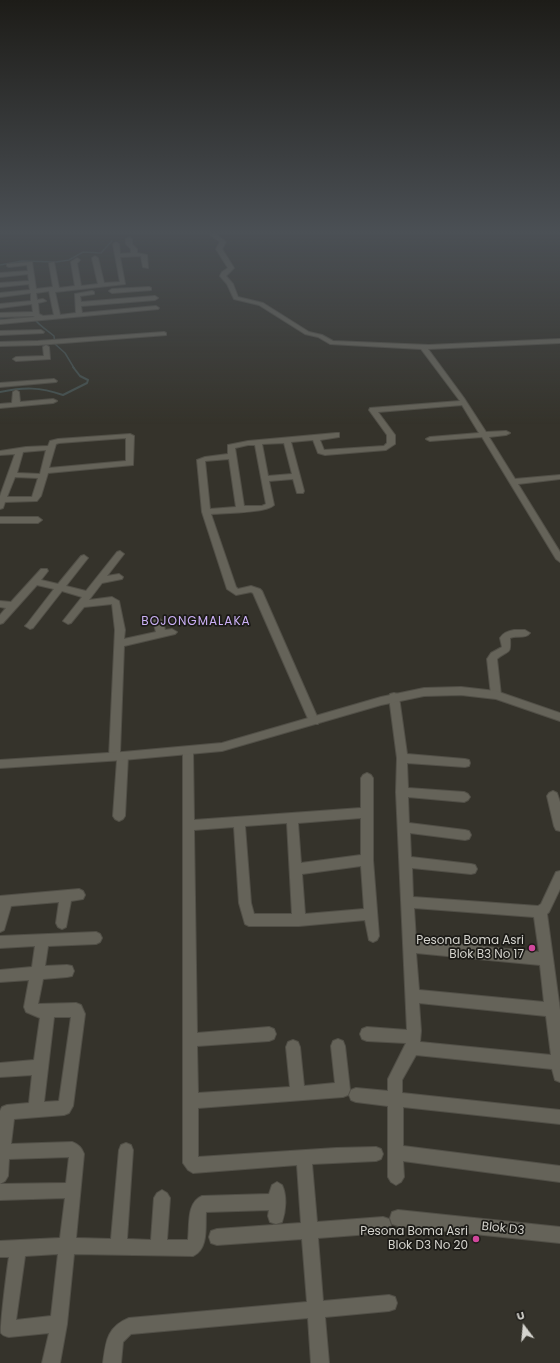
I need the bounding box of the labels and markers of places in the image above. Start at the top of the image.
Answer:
place label: Pesona Boma Asri Blok B3 No 17 [416,934,524,962]
marker: Pesona Boma Asri Blok B3 No 17 [527,943,537,953]
place label: Pesona Boma Asri Blok D3 No 20 [360,1225,468,1253]
marker: Pesona Boma Asri Blok D3 No 20 [471,1234,481,1244]

